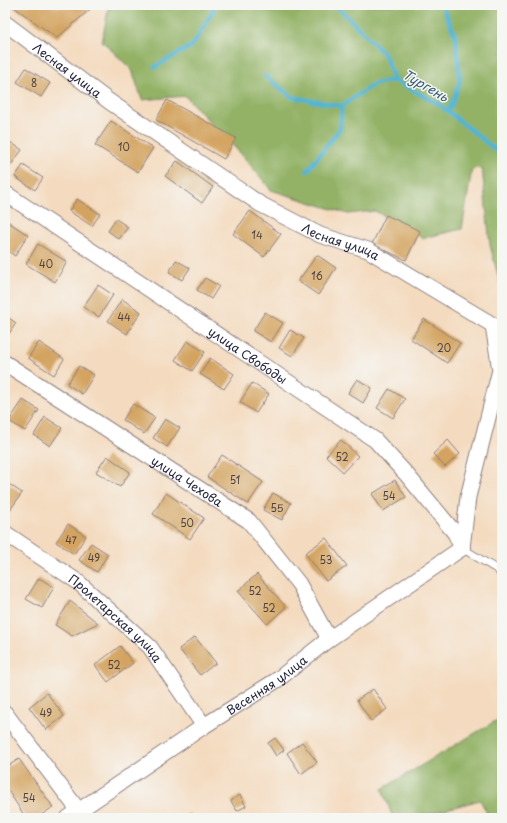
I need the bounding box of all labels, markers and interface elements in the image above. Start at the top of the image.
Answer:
street label: Лесная улица [29,38,106,102]
water label: Тургень [400,64,453,106]
house number: 8 [31,75,37,90]
house number: 10 [118,139,130,154]
street label: Лесная улица [299,218,383,264]
house number: 14 [251,227,263,242]
house number: 40 [39,256,53,271]
house number: 16 [311,268,323,283]
house number: 44 [117,309,131,324]
street label: улица Свободы [205,322,291,388]
house number: 20 [437,340,451,355]
house number: 52 [335,449,349,464]
street label: улица Чехова [148,451,227,511]
house number: 51 [230,472,240,487]
house number: 54 [382,488,396,503]
house number: 55 [271,500,284,515]
house number: 50 [180,515,194,530]
house number: 47 [65,532,78,547]
house number: 49 [88,550,100,565]
house number: 53 [320,552,332,567]
street label: Пролетарская улица [65,569,167,666]
house number: 52 [248,583,262,598]
house number: 52 [262,600,276,615]
street label: Весенняя улица [223,651,311,719]
house number: 52 [107,657,121,672]
house number: 49 [40,705,52,720]
house number: 54 [22,790,36,805]

